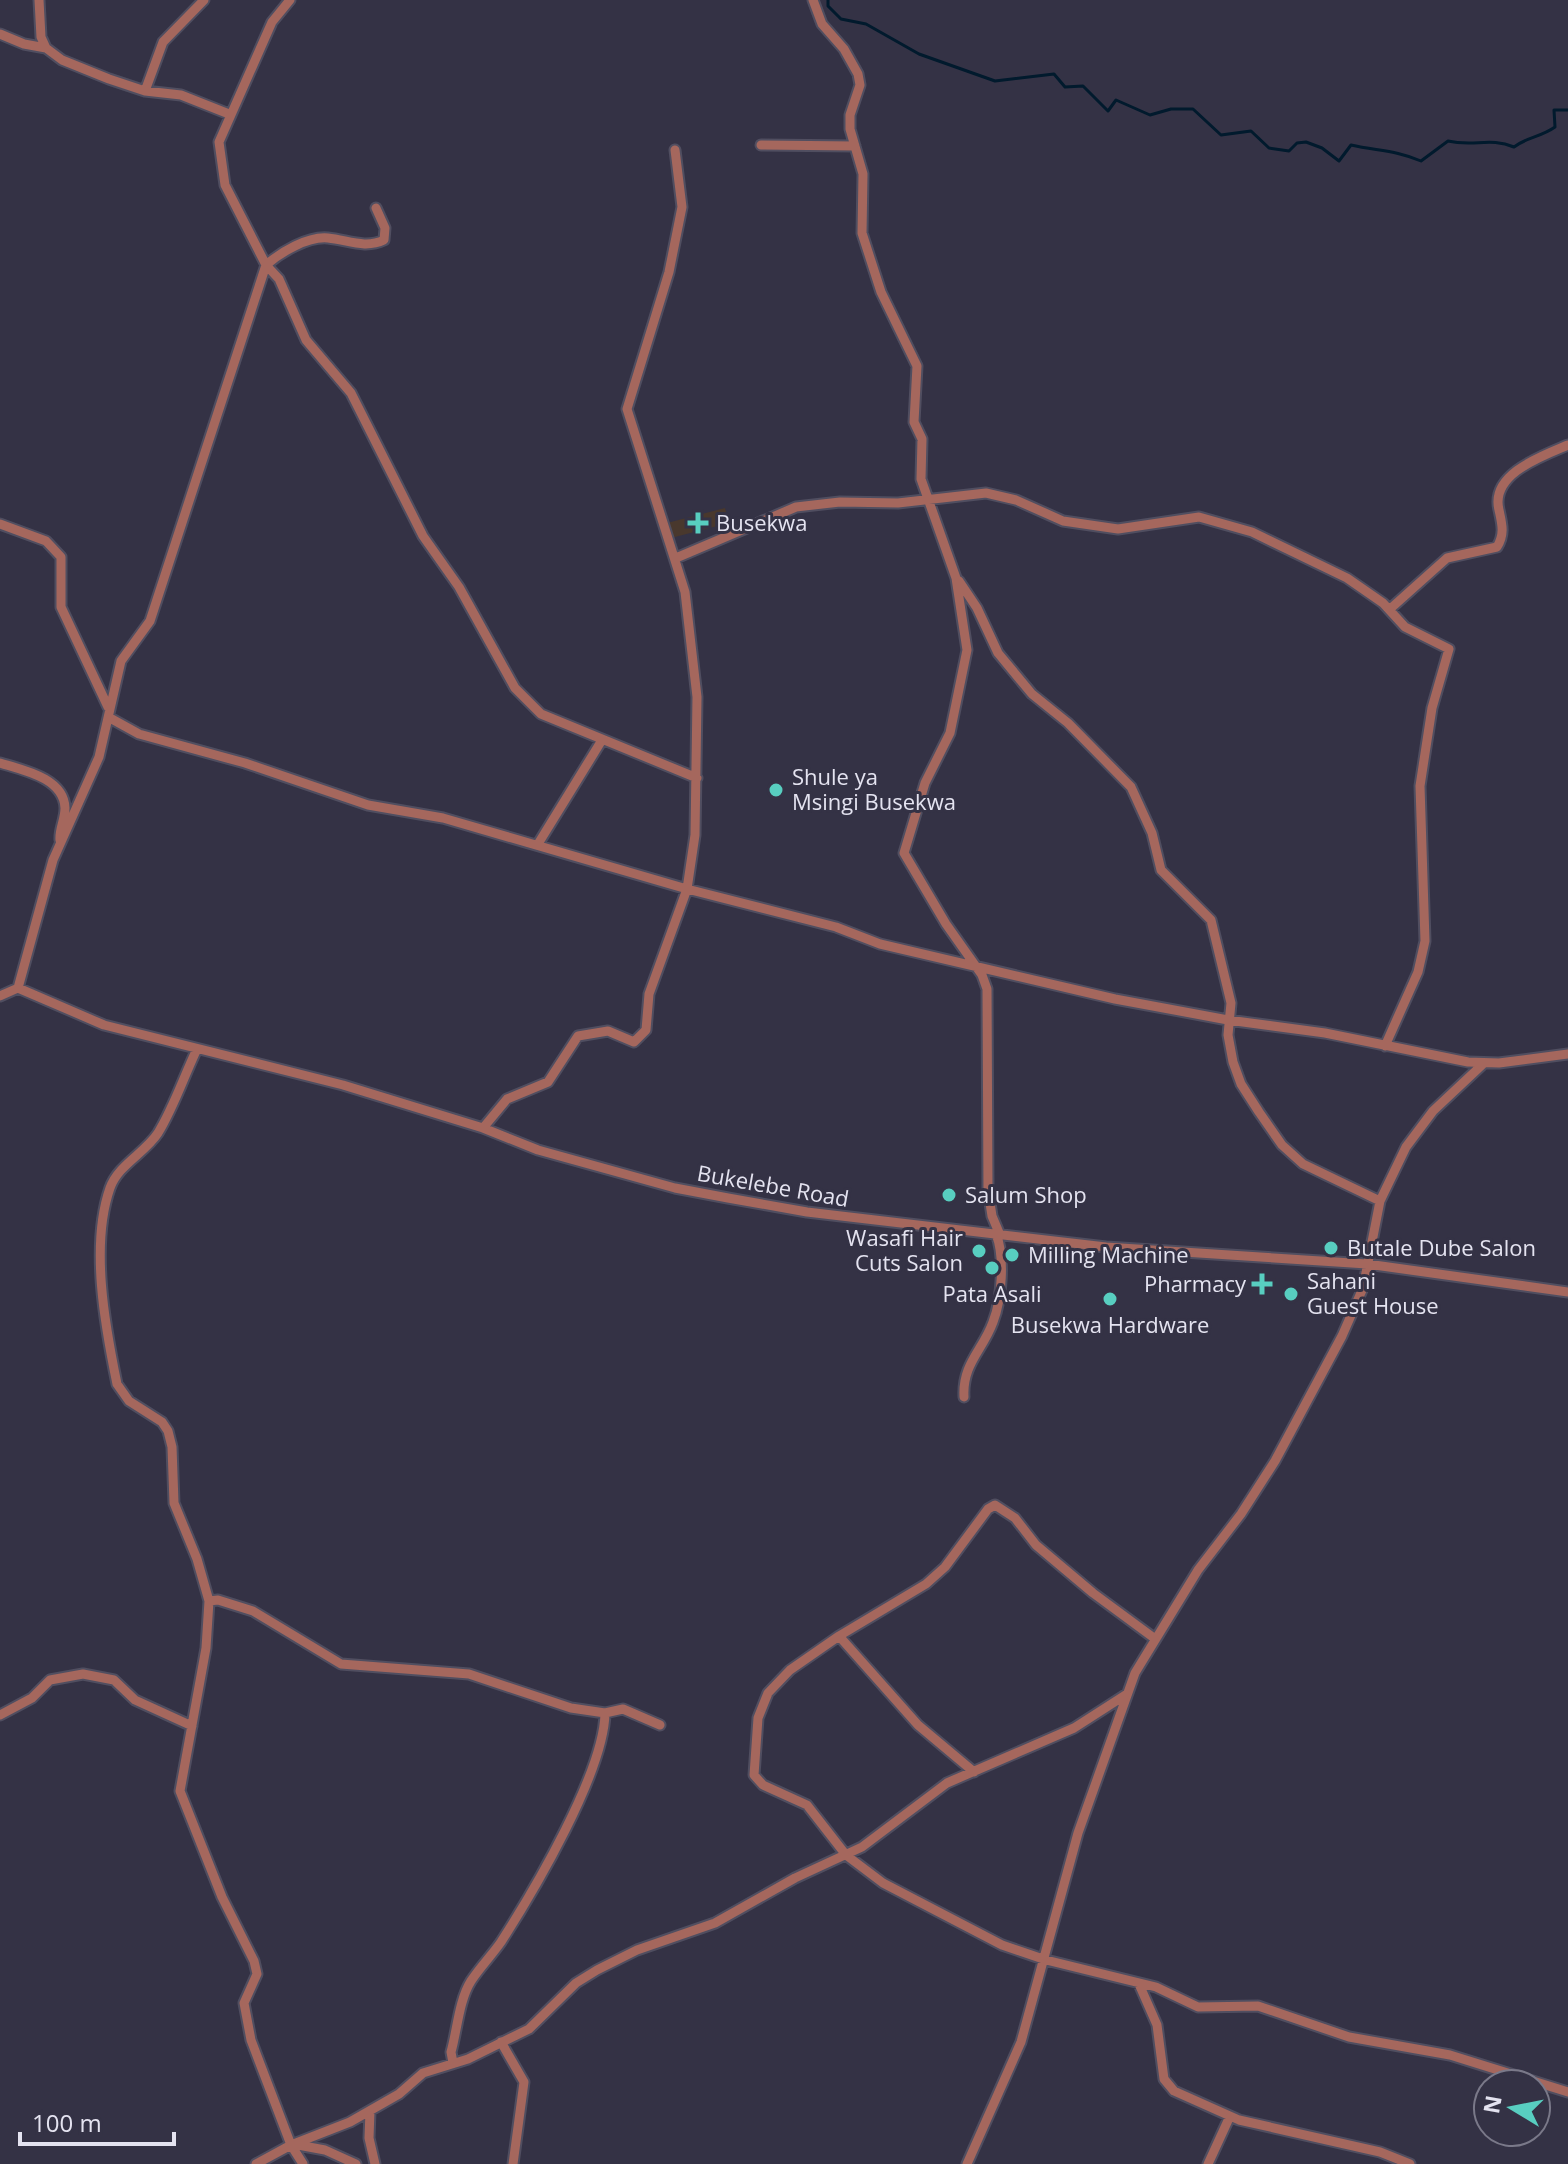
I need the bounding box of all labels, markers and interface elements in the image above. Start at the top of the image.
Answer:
place label: Busekwa [716,507,807,537]
marker: Busekwa [687,512,709,534]
place label: Shule ya Msingi Busekwa [792,761,956,816]
marker: Shule ya Msingi Busekwa [767,781,785,799]
street label: Bukelebe Road [695,1157,851,1213]
place label: Salum Shop [965,1179,1087,1209]
marker: Salum Shop [940,1186,958,1204]
place label: Wasafi Hair Cuts Salon [846,1222,963,1277]
place label: Butale Dube Salon [1347,1232,1536,1262]
place label: Milling Machine [1028,1239,1189,1269]
marker: Butale Dube Salon [1322,1239,1340,1257]
marker: Wasafi Hair Cuts Salon [970,1242,988,1260]
marker: Milling Machine [1003,1246,1021,1264]
marker: Pata Asali [983,1259,1001,1277]
place label: Sahani Guest House [1307,1265,1439,1320]
place label: Pharmacy [1144,1268,1247,1298]
marker: Pharmacy [1253,1275,1271,1293]
place label: Pata Asali [943,1278,1041,1308]
marker: Sahani Guest House [1282,1285,1300,1303]
marker: Busekwa Hardware [1101,1290,1119,1308]
place label: Busekwa Hardware [1011,1309,1209,1339]
north arrow [1472,2068,1552,2148]
text: N [1475,2093,1508,2116]
scale bar [20,2096,174,2146]
text: 100 m [32,2106,102,2139]

